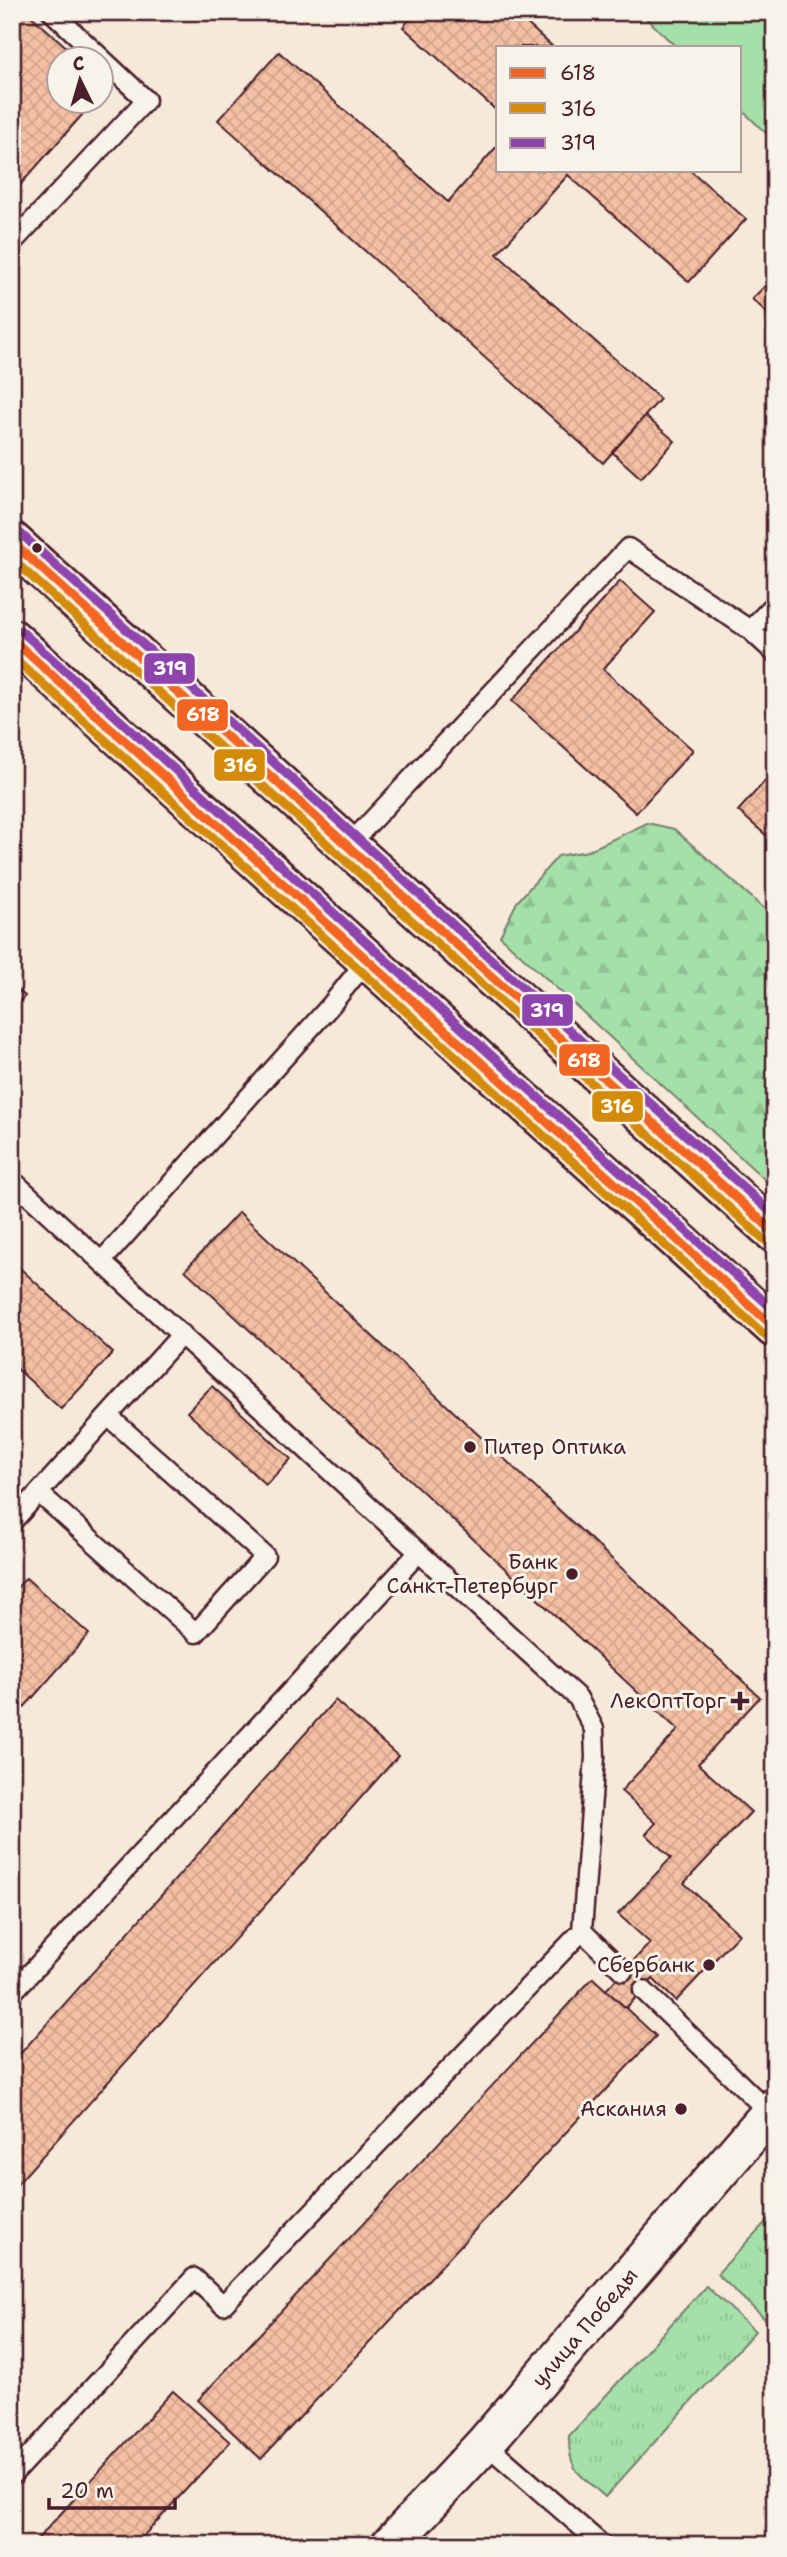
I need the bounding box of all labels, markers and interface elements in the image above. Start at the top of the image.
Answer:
north arrow [46,46,116,116]
legend [496,46,742,172]
text: С [72,51,85,77]
text: 618 [560,59,596,87]
text: 316 [560,95,596,123]
text: 319 [560,129,596,157]
unlabelled marker [30,541,44,555]
line badge: 319 [143,652,196,685]
text: 319 [153,656,187,681]
line badge: 618 [176,698,229,732]
text: 618 [186,702,220,727]
line badge: 316 [213,748,266,782]
text: 316 [223,753,257,778]
line badge: 319 [521,993,574,1027]
text: 319 [530,998,564,1023]
line badge: 618 [558,1043,611,1077]
text: 618 [567,1048,601,1073]
line badge: 316 [591,1090,644,1123]
text: 316 [600,1094,634,1119]
place label: Питер Оптика [484,1433,626,1461]
marker: Питер Оптика [462,1439,478,1455]
place label: Банк Санкт-Петербург [387,1548,559,1600]
marker: Банк Санкт-Петербург [564,1566,580,1582]
place label: ЛекОптТорг [610,1687,727,1715]
marker: ЛекОптТорг [732,1693,748,1709]
place label: Сбербанк [597,1951,695,1979]
marker: Сбербанк [701,1957,717,1973]
place label: Аскания [580,2095,667,2123]
marker: Аскания [673,2101,689,2117]
street label: улица Победы [525,2262,644,2393]
scale bar [49,2466,175,2510]
text: 20 m [60,2477,114,2505]

